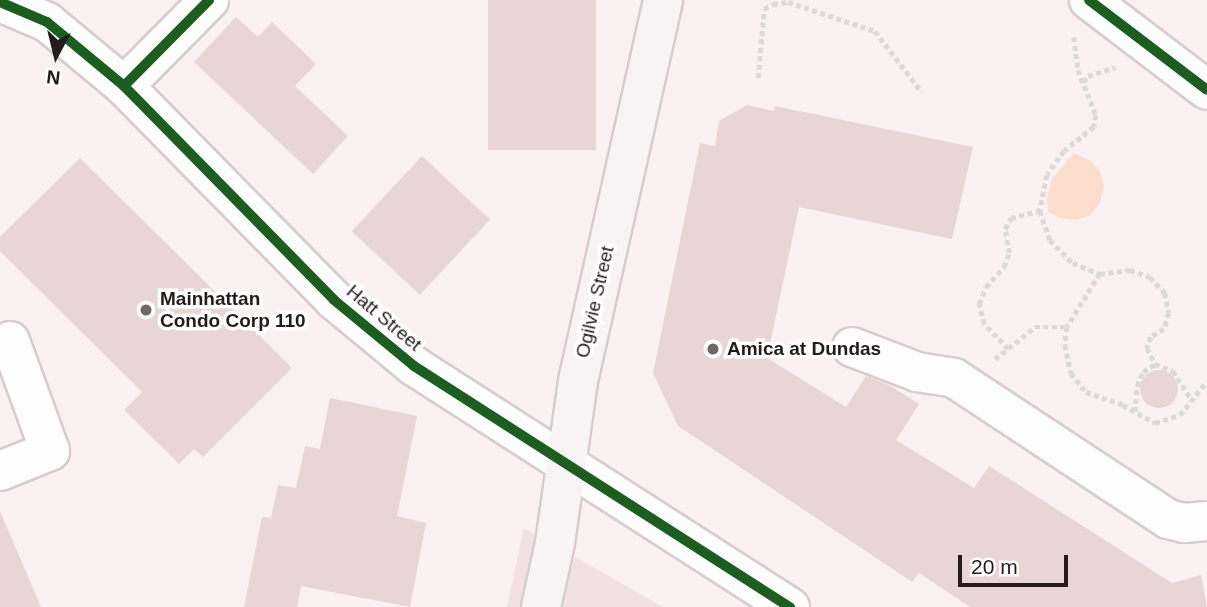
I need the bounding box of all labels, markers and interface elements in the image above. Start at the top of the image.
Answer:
north arrow [21,21,91,91]
text: N [45,66,61,89]
street label: Ogilvie Street [571,244,619,360]
street label: Hatt Street [342,280,426,356]
place label: Mainhattan Condo Corp 110 [160,288,306,332]
marker: Mainhattan Condo Corp 110 [138,302,154,318]
place label: Amica at Dundas [727,338,881,360]
marker: Amica at Dundas [705,341,721,357]
scale bar [962,540,1072,584]
text: 20 m [971,555,1018,578]

